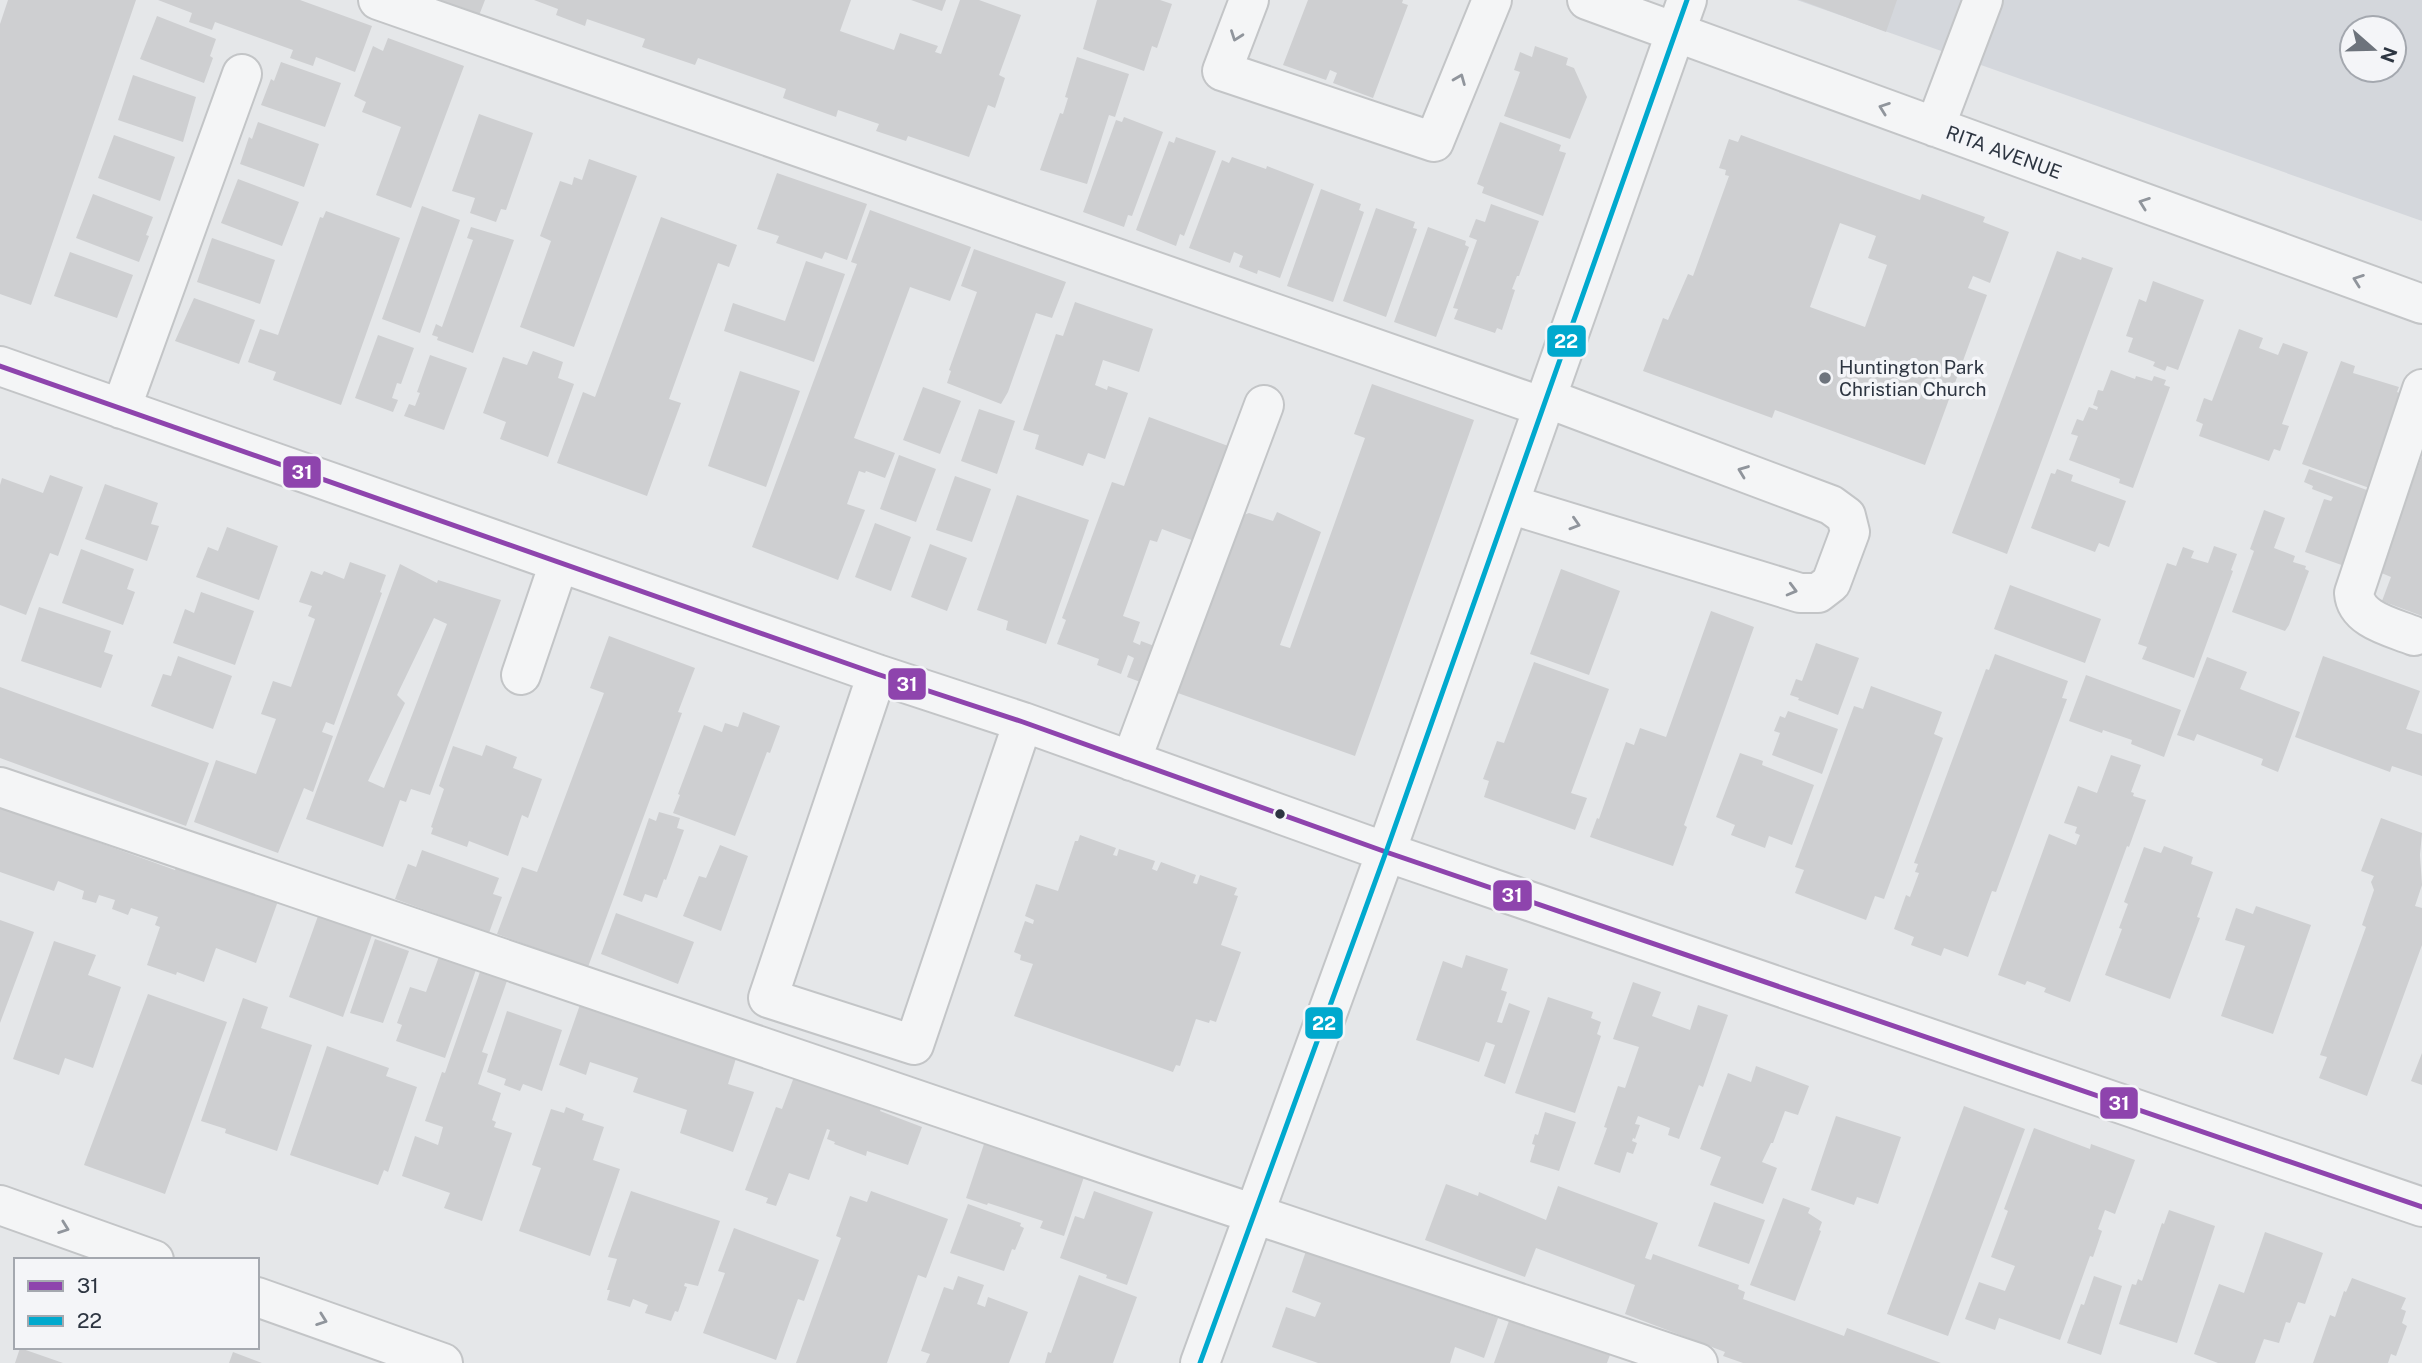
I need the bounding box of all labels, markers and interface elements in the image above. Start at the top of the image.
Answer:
north arrow [2338,14,2408,84]
one-way arrow [1230,29,1244,41]
text: N [2376,44,2402,66]
one-way arrow [1451,74,1465,86]
one-way arrow [1879,102,1891,116]
street label: RITA AVENUE [1943,121,2065,183]
one-way arrow [2139,197,2151,211]
one-way arrow [2352,275,2364,289]
line badge: 22 [1546,324,1587,358]
text: 22 [1554,330,1578,352]
place label: Huntington Park Christian Church [1839,356,1986,400]
marker: Huntington Park Christian Church [1817,370,1833,386]
line badge: 31 [282,455,322,489]
text: 31 [292,461,312,483]
one-way arrow [1737,466,1749,480]
one-way arrow [1568,515,1580,530]
one-way arrow [1786,582,1798,597]
line badge: 31 [887,667,927,701]
text: 31 [897,673,917,695]
unlabelled marker [1273,807,1287,821]
line badge: 31 [1492,879,1533,912]
text: 31 [1502,884,1522,906]
line badge: 22 [1304,1006,1344,1040]
text: 22 [1312,1012,1336,1034]
line badge: 31 [2099,1086,2139,1120]
text: 31 [2109,1092,2129,1114]
one-way arrow [58,1220,70,1234]
legend [14,1258,259,1349]
text: 31 [77,1273,99,1298]
text: 22 [77,1308,102,1333]
one-way arrow [315,1312,327,1326]

